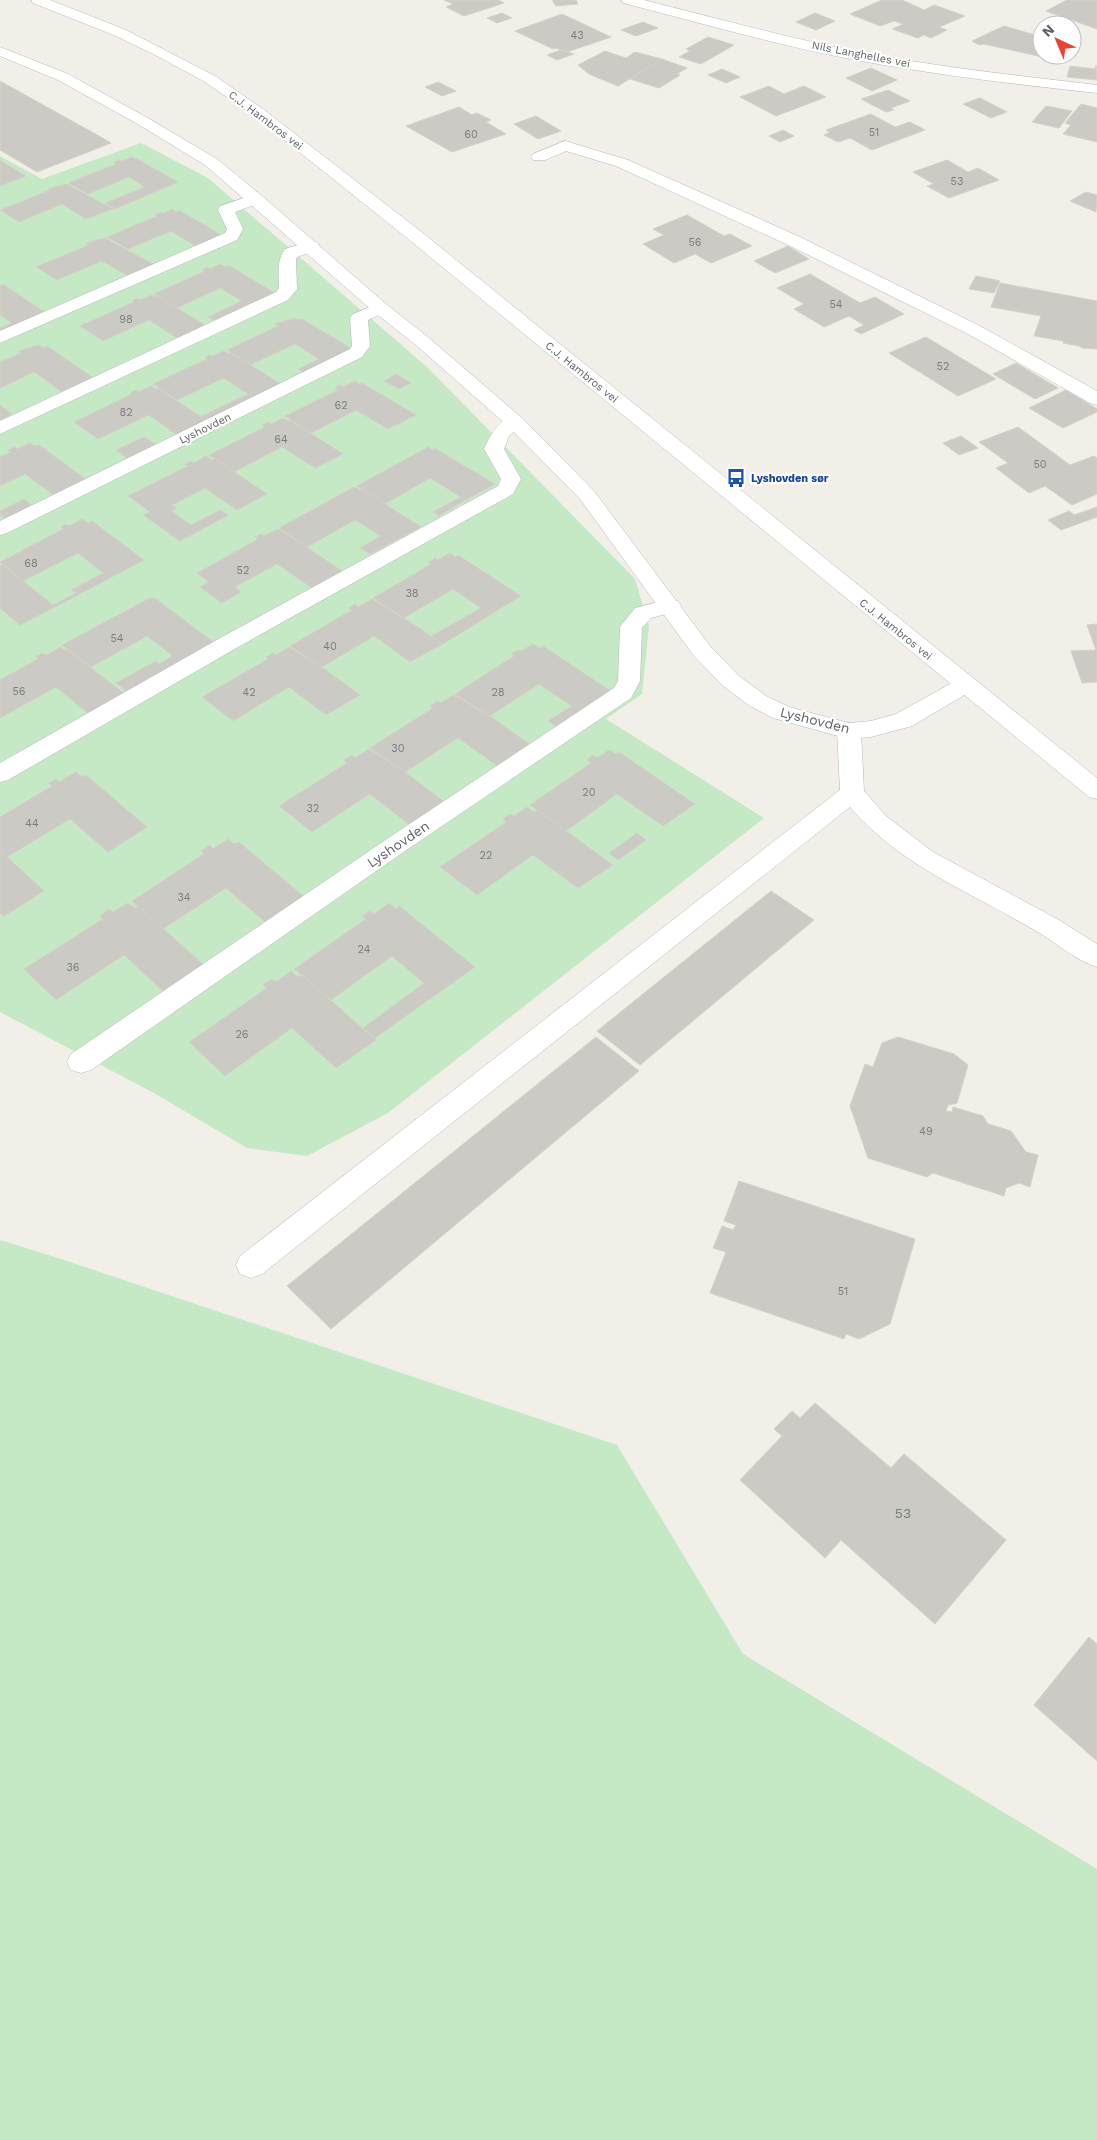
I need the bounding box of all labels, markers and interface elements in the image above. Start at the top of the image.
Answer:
north arrow [1032,15,1082,65]
text: N [1039,21,1057,40]
house number: 43 [570,29,584,42]
street label: Nils Langhelles vei [811,39,911,70]
street label: C.J. Hambros vei [226,88,306,153]
house number: 51 [869,126,879,139]
house number: 60 [464,128,478,141]
house number: 53 [951,175,963,188]
house number: 56 [688,236,702,249]
house number: 54 [829,298,843,311]
house number: 98 [119,313,133,326]
street label: C.J. Hambros vei [543,339,621,406]
house number: 52 [937,360,949,373]
house number: 62 [334,399,348,412]
house number: 82 [119,406,133,419]
street label: Lyshovden [177,410,233,447]
house number: 64 [274,433,288,446]
house number: 50 [1033,458,1047,471]
bus stop icon: Lyshovden sør [725,467,747,489]
place label: Lyshovden sør [751,472,829,485]
house number: 68 [24,557,38,570]
house number: 52 [237,564,249,577]
house number: 38 [405,587,419,600]
street label: C.J. Hambros vei [857,596,935,663]
house number: 54 [110,632,124,645]
house number: 40 [323,640,337,653]
house number: 56 [12,685,26,698]
house number: 42 [242,686,256,699]
house number: 28 [491,686,505,699]
street label: Lyshovden [778,704,852,736]
house number: 30 [391,742,405,755]
house number: 20 [582,786,596,799]
house number: 32 [307,802,319,815]
house number: 44 [25,817,39,830]
street label: Lyshovden [364,817,432,871]
house number: 22 [480,849,492,862]
house number: 34 [177,891,191,904]
house number: 24 [358,943,371,956]
house number: 36 [66,961,80,974]
house number: 26 [235,1028,249,1041]
house number: 49 [919,1125,933,1138]
house number: 51 [838,1285,848,1298]
house number: 53 [895,1505,911,1521]

